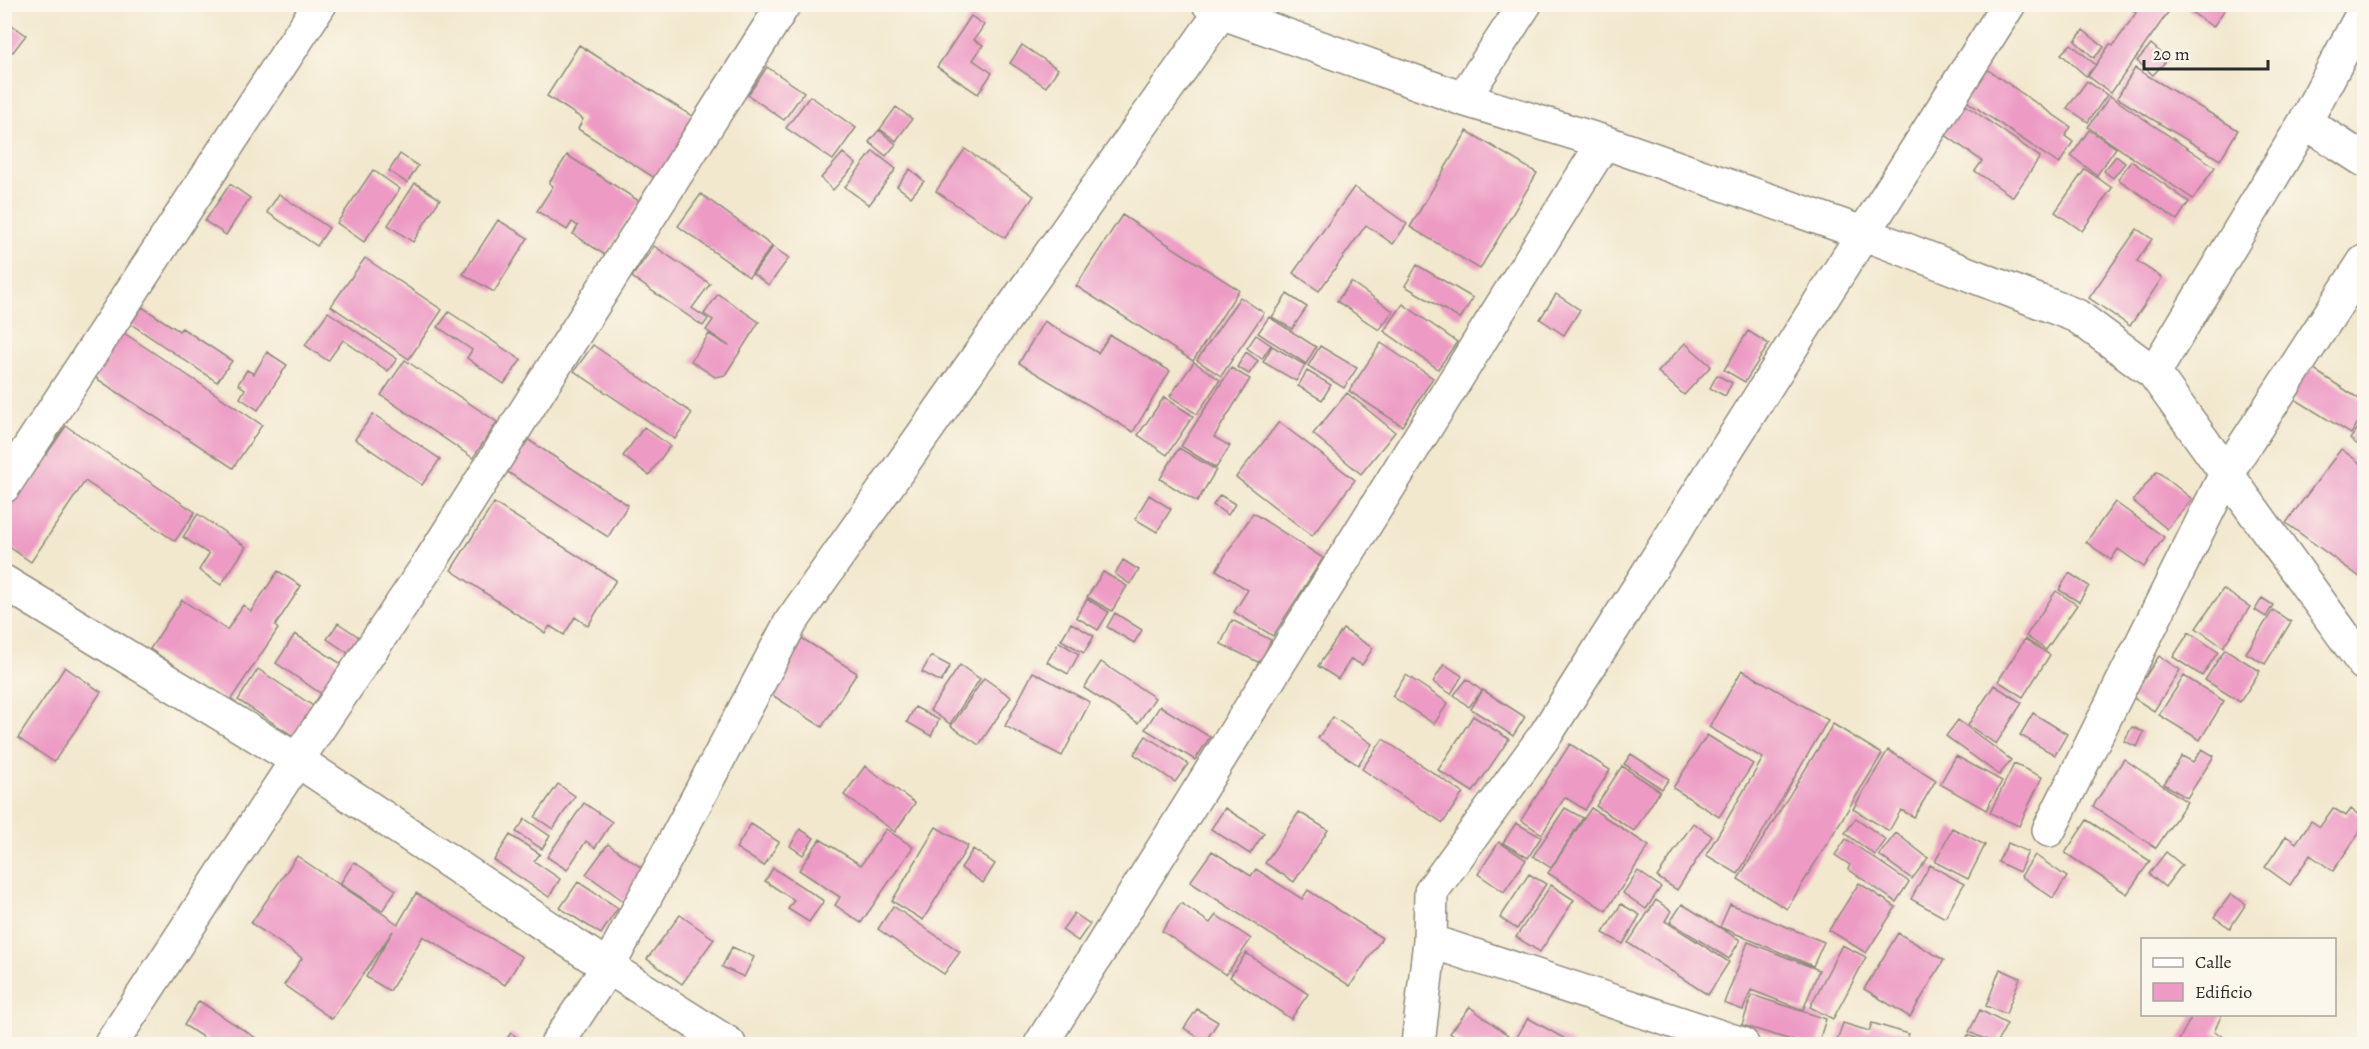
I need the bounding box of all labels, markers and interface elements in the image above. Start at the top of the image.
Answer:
scale bar [2144,33,2268,71]
text: 20 m [2153,42,2190,66]
legend [2141,938,2336,1016]
text: Calle [2195,950,2232,974]
text: Edificio [2195,980,2252,1004]

